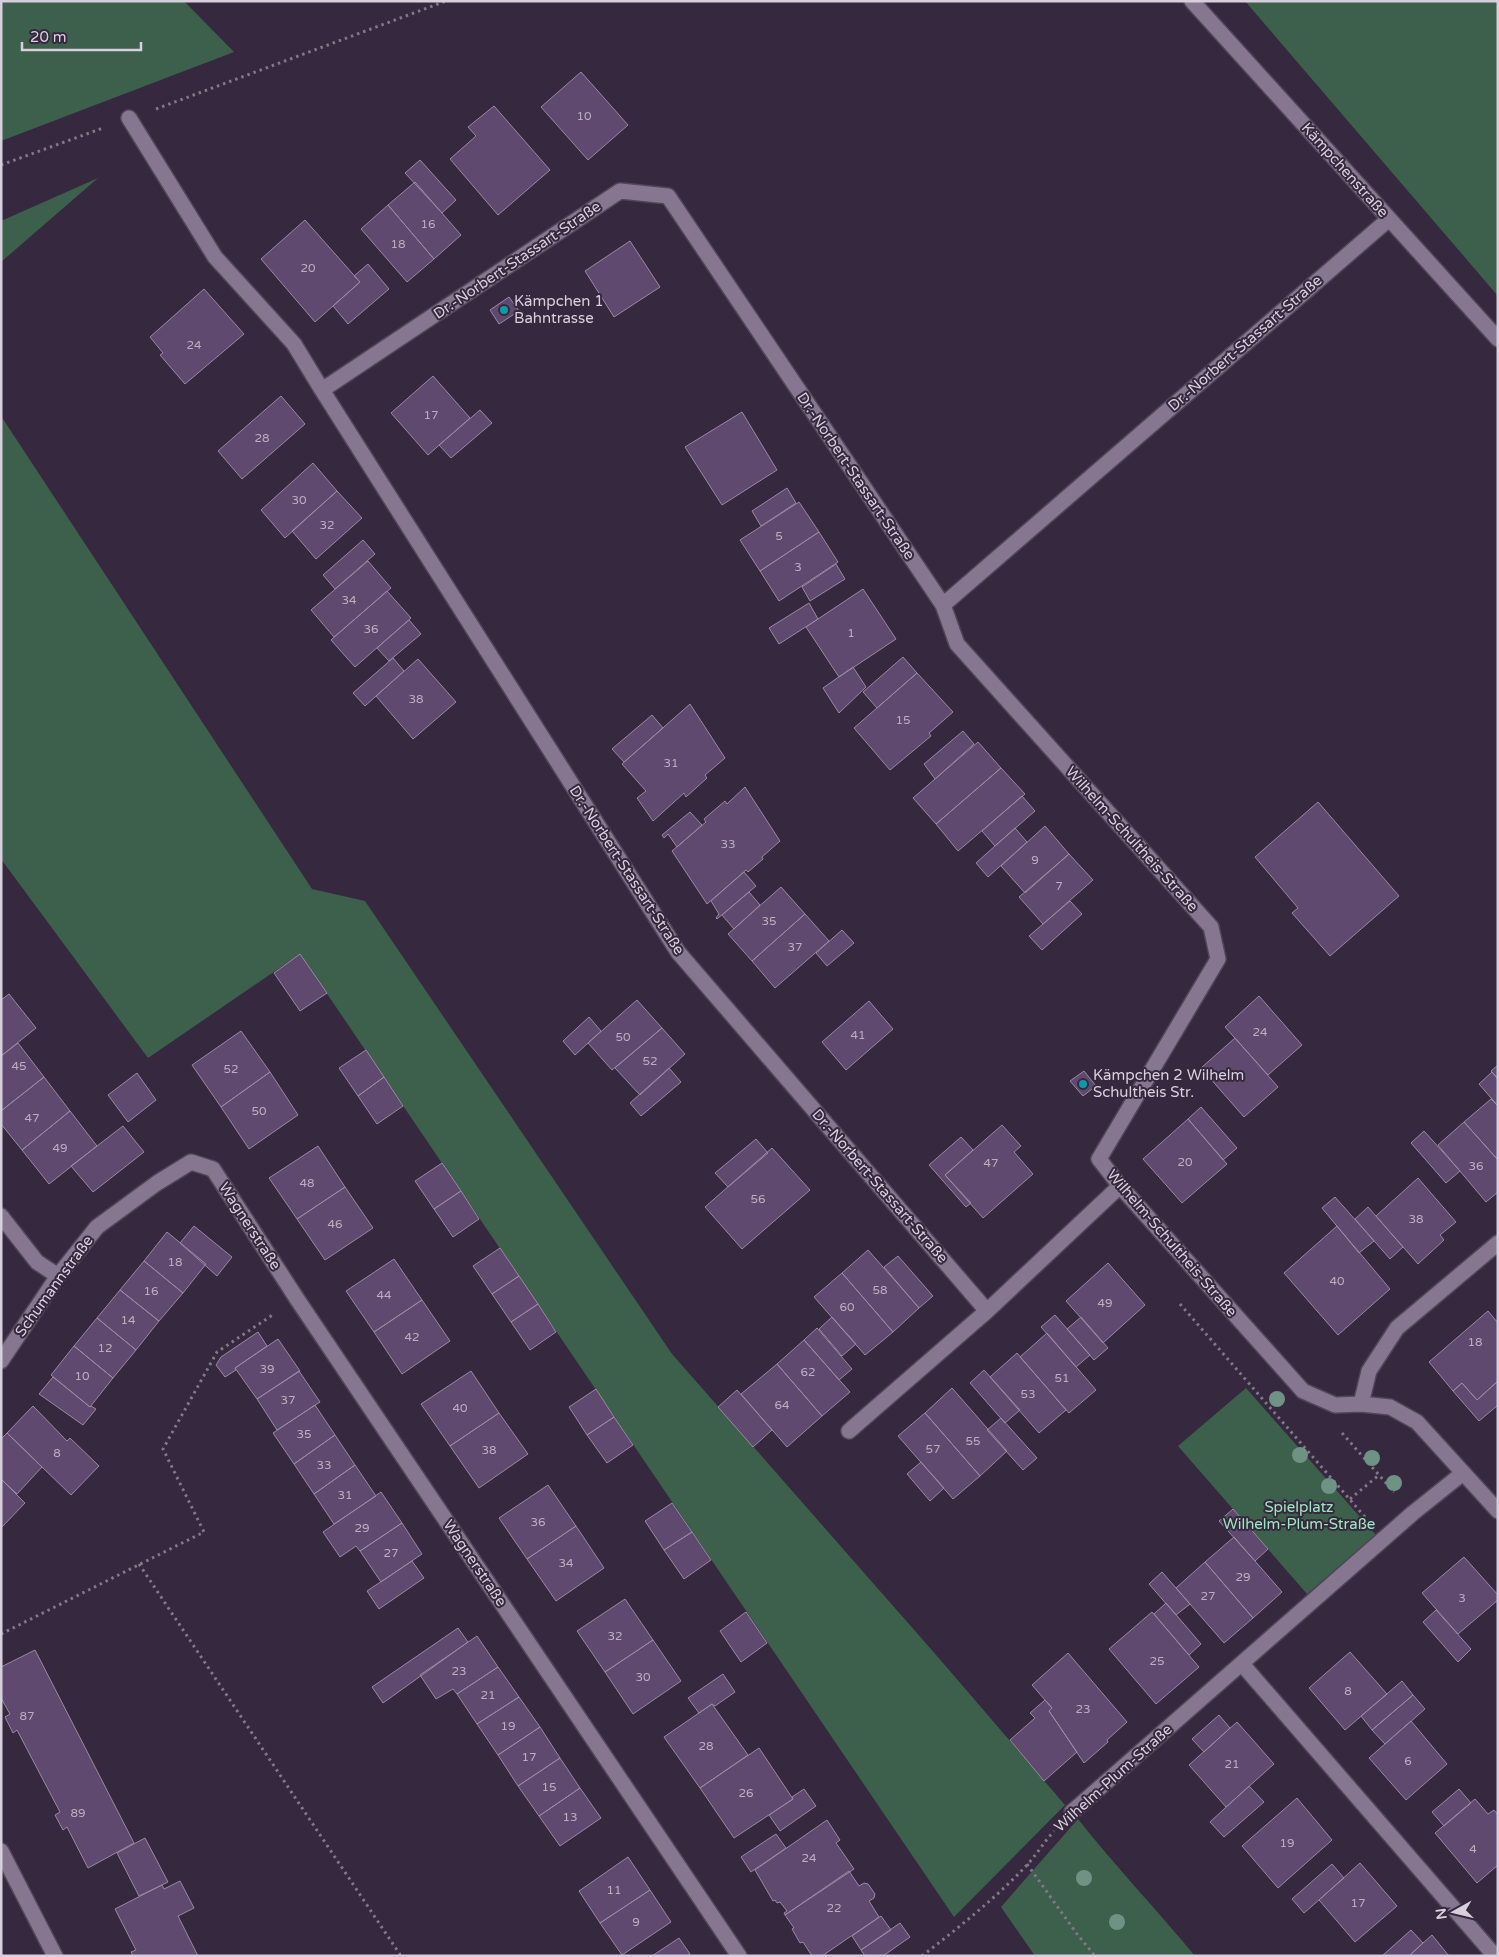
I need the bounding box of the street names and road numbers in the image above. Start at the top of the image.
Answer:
street label: Kämpchenstraße [1298,119,1392,221]
street label: Dr.-Norbert-Stassart-Straße [430,197,604,323]
street label: Dr.-Norbert-Stassart-Straße [1164,271,1326,415]
street label: Dr.-Norbert-Stassart-Straße [793,389,919,563]
street label: Wilhelm-Schultheis-Straße [1062,763,1202,915]
street label: Dr.-Norbert-Stassart-Straße [566,782,688,958]
street label: Dr.-Norbert-Stassart-Straße [808,1105,952,1267]
street label: Wilhelm-Schultheis-Straße [1103,1166,1241,1320]
street label: Wagnerstraße [215,1179,285,1273]
street label: Schumannstraße [11,1232,97,1340]
street label: Wagnerstraße [439,1516,511,1610]
street label: Wilhelm-Plum-Straße [1050,1720,1176,1836]

